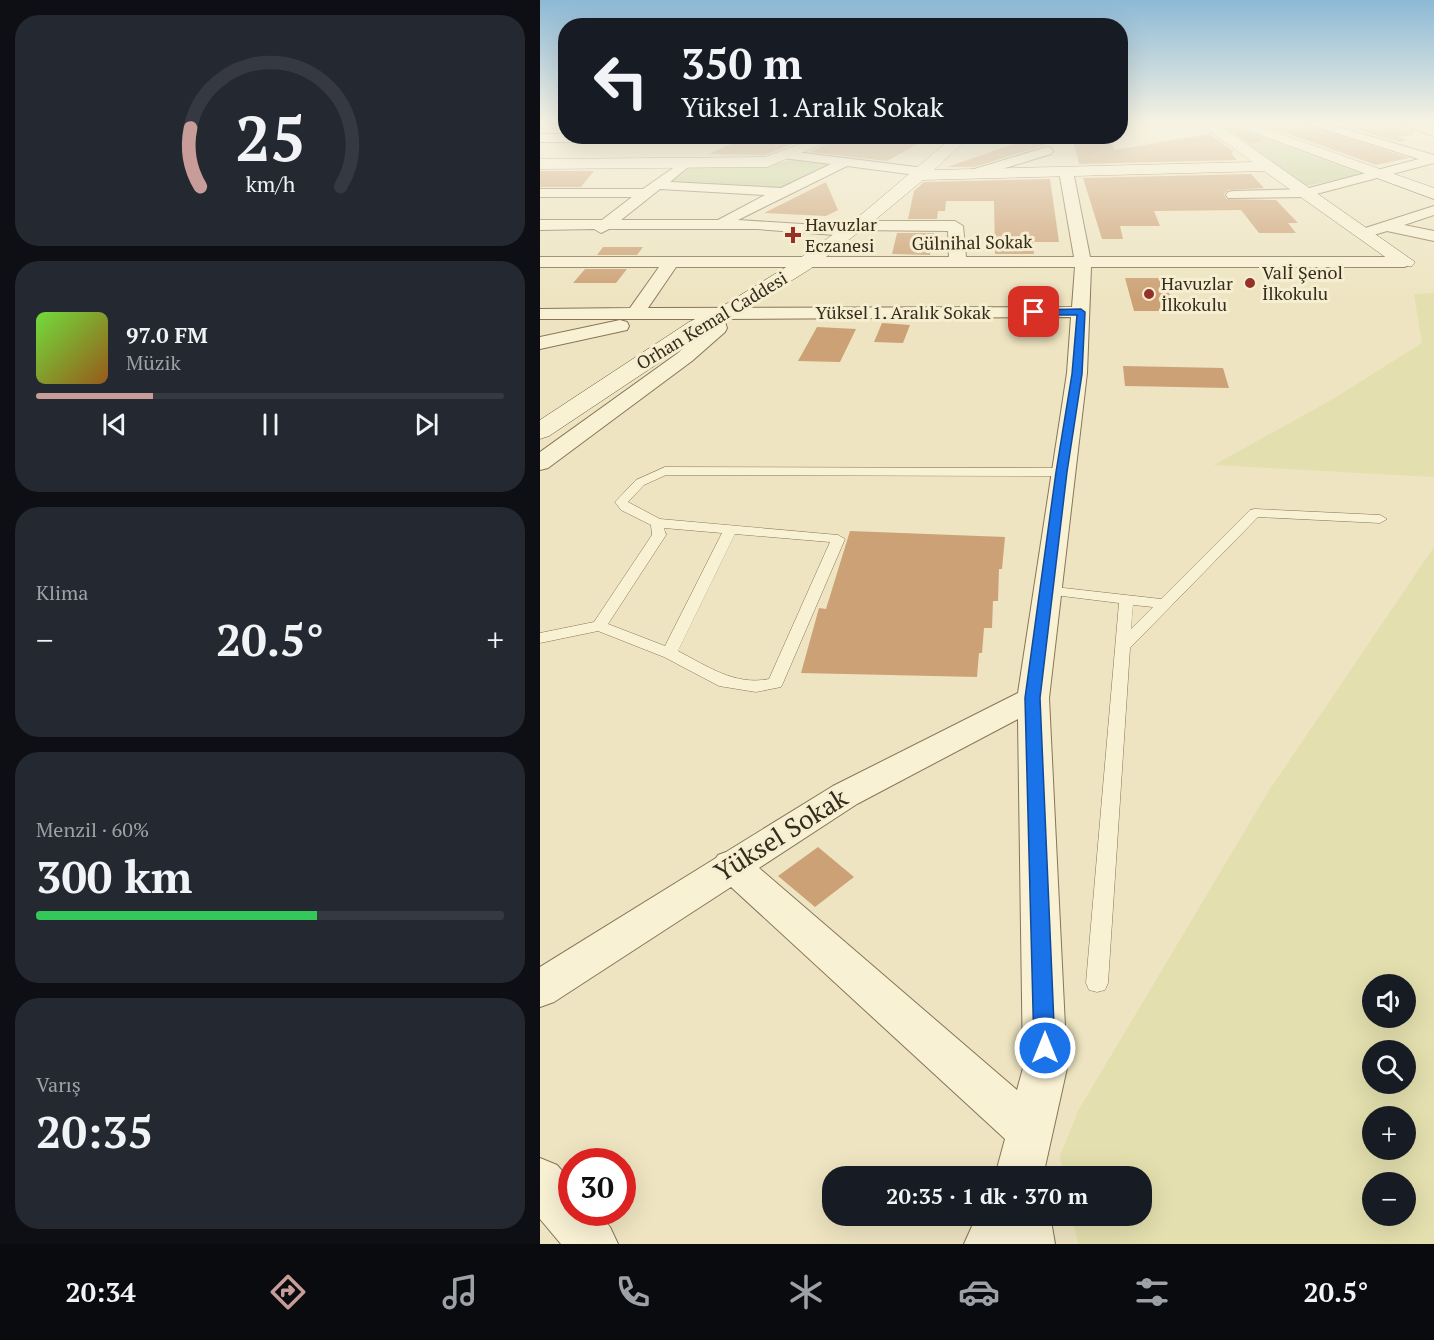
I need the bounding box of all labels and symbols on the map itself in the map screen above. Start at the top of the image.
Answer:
place label: Havuzlar Eczanesi [805,212,877,257]
marker: Havuzlar Eczanesi [786,228,800,242]
street label: Gülnihal Sokak [911,229,1033,255]
place label: Valİ Şenol İlkokulu [1262,260,1343,305]
street label: Orhan Kemal Caddesi [632,266,791,375]
place label: Havuzlar İlkokulu [1161,271,1233,316]
marker: Valİ Şenol İlkokulu [1243,276,1257,290]
pin [1008,286,1059,337]
marker: Havuzlar İlkokulu [1142,287,1156,301]
street label: Yüksel 1. Aralık Sokak [815,300,991,324]
street label: Yüksel Sokak [707,779,854,889]
position arrow [1013,1016,1077,1080]
speed limit sign: 30 [558,1148,636,1226]

